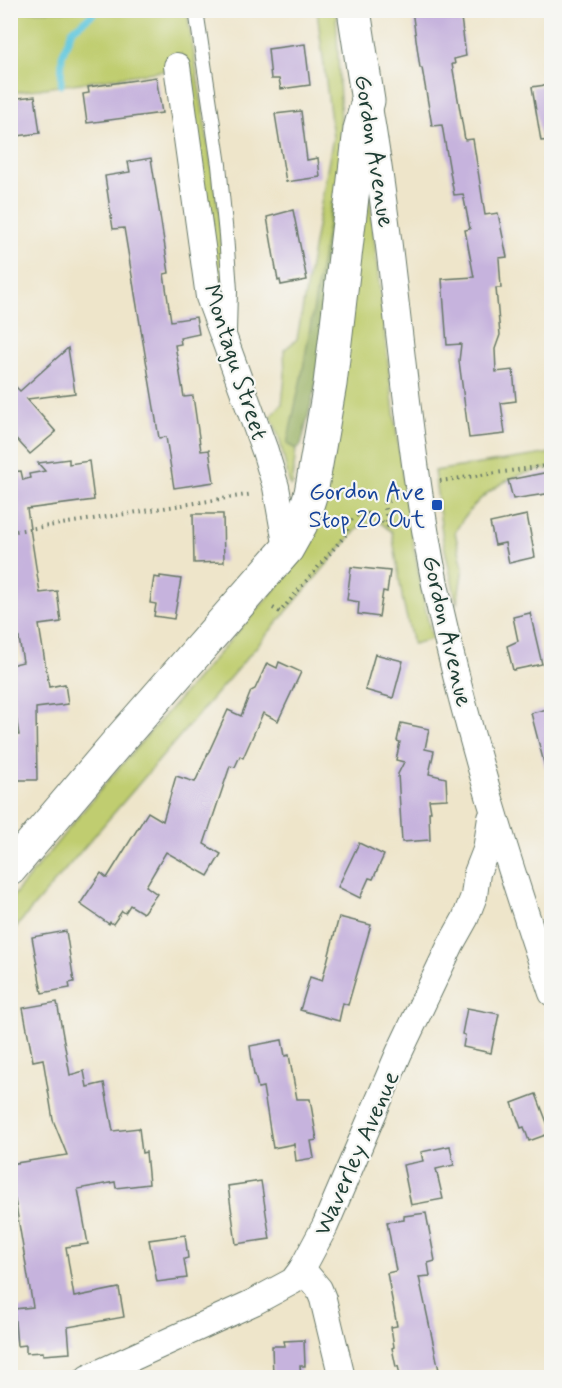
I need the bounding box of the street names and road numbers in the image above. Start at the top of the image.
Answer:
street label: Gordon Avenue [346,73,401,230]
street label: Montagu Street [195,281,274,444]
street label: Gordon Avenue [414,553,479,710]
street label: Waverley Avenue [307,1066,408,1241]

